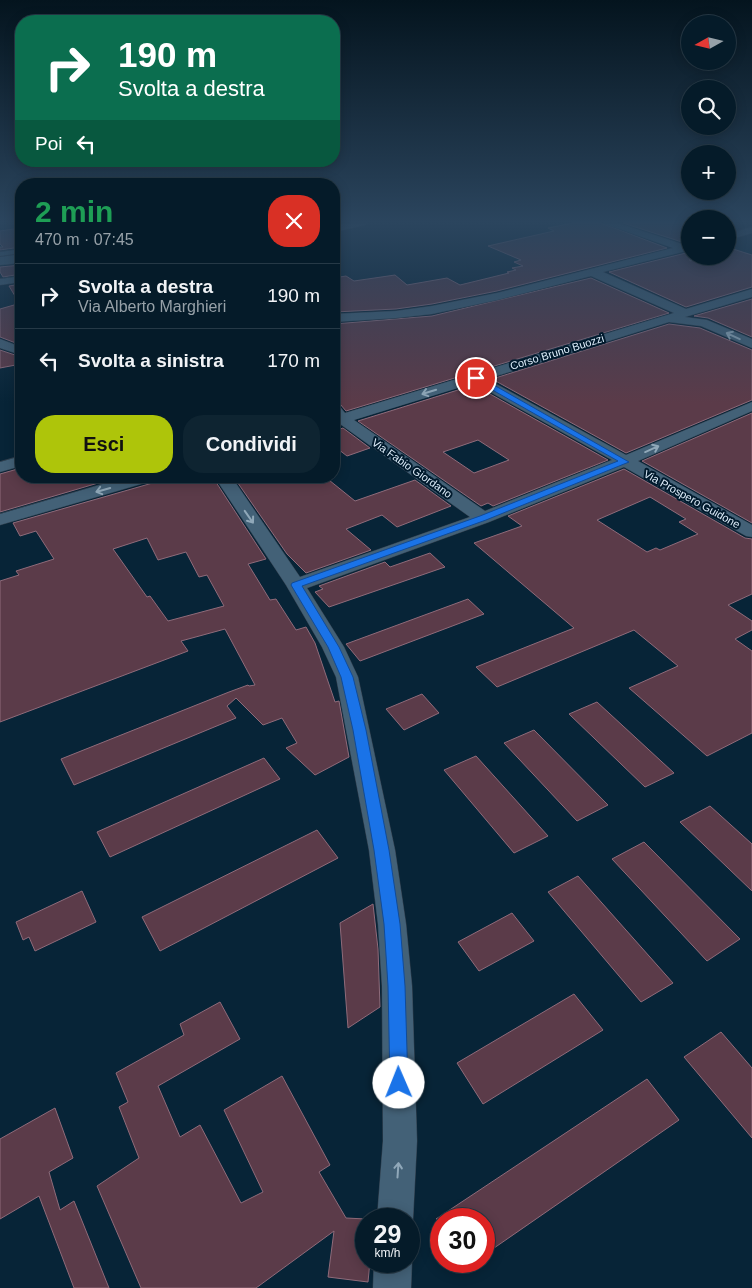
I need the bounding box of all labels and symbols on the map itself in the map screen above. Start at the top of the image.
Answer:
north arrow [681,15,736,70]
one-way arrow [726,330,741,340]
street label: Corso Bruno Buozzi [508,332,606,372]
pin [455,357,497,399]
one-way arrow [421,388,437,397]
street label: Via Fabio Giordano [370,436,454,500]
one-way arrow [644,444,659,454]
street label: Via Prospero Guidone [642,468,742,530]
one-way arrow [95,486,111,496]
one-way arrow [244,510,254,524]
position arrow [372,1056,424,1108]
one-way arrow [394,1162,403,1178]
speed limit sign: 30 [430,1208,495,1273]

